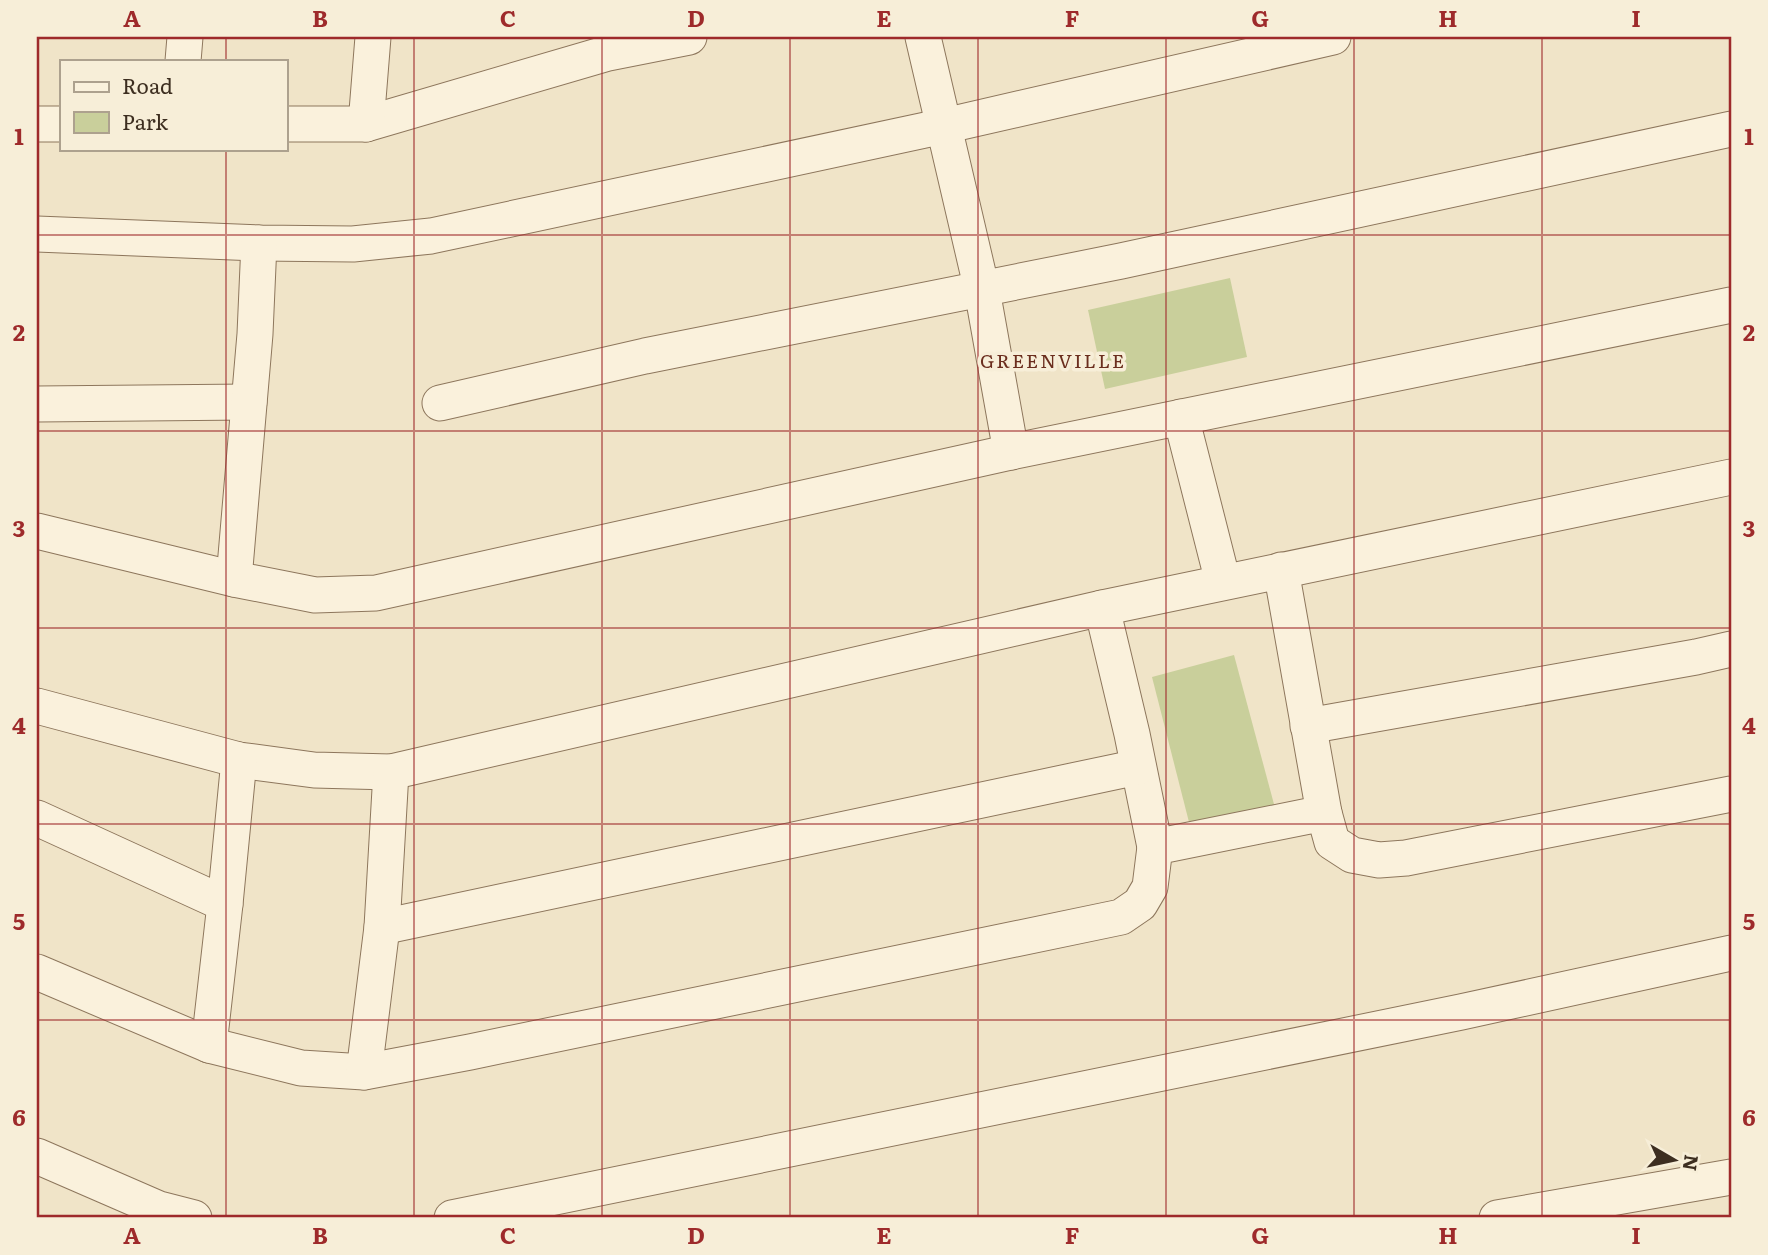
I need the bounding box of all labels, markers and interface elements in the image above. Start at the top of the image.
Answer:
text: A [123,0,141,34]
text: B [312,0,328,34]
text: C [500,0,516,34]
text: D [687,0,705,34]
text: E [876,0,892,34]
text: F [1065,0,1080,34]
text: G [1251,0,1269,34]
text: H [1438,0,1458,34]
text: I [1631,0,1641,34]
legend [60,60,287,150]
text: Road [122,69,173,100]
text: Park [122,105,168,136]
text: 1 [14,118,24,152]
text: 1 [1744,118,1754,152]
text: 2 [13,314,25,348]
text: 2 [1743,314,1755,348]
district label: GREENVILLE [980,346,1126,374]
text: 3 [13,510,25,544]
text: 3 [1743,510,1755,544]
text: 4 [12,707,26,741]
text: 4 [1742,707,1756,741]
text: 5 [13,903,25,937]
text: 5 [1743,903,1755,937]
text: 6 [12,1099,26,1133]
text: 6 [1742,1099,1756,1133]
north arrow [1638,1126,1708,1196]
text: N [1677,1153,1707,1173]
text: A [123,1217,141,1251]
text: B [312,1217,328,1251]
text: C [500,1217,516,1251]
text: D [687,1217,705,1251]
text: E [876,1217,892,1251]
text: F [1065,1217,1080,1251]
text: G [1251,1217,1269,1251]
text: H [1438,1217,1458,1251]
text: I [1631,1217,1641,1251]

